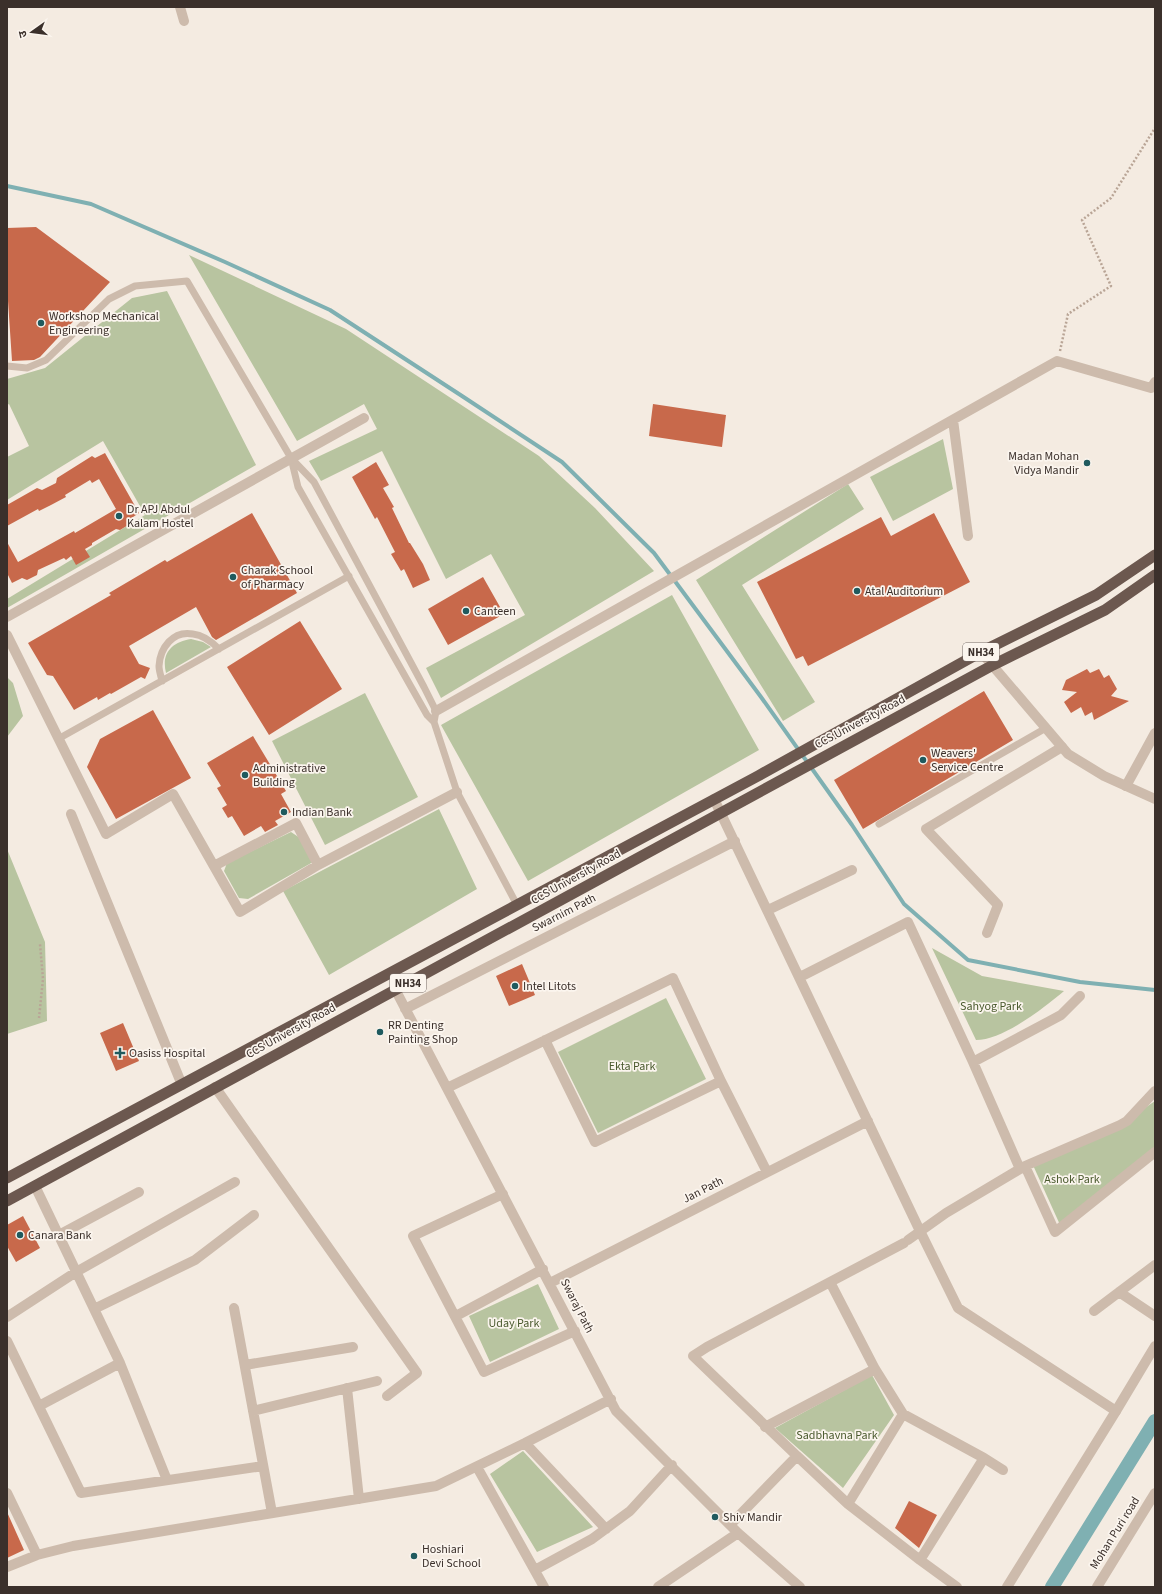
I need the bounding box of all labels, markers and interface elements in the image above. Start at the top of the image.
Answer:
north arrow [12,12,52,52]
text: उ [15,29,31,39]
place label: Workshop Mechanical Engineering [49,308,159,339]
marker: Workshop Mechanical Engineering [36,318,46,328]
place label: Madan Mohan Vidya Mandir [1008,448,1080,479]
marker: Madan Mohan Vidya Mandir [1082,458,1092,468]
place label: Dr APJ Abdul Kalam Hostel [127,501,193,532]
marker: Dr APJ Abdul Kalam Hostel [114,511,124,521]
place label: Charak School of Pharmacy [241,562,313,593]
marker: Charak School of Pharmacy [228,572,238,582]
place label: Atal Auditorium [865,583,943,600]
marker: Atal Auditorium [852,586,862,596]
place label: Canteen [474,603,516,620]
marker: Canteen [461,606,471,616]
road number: NH34 [963,643,999,661]
street label: CCS University Road [812,691,908,753]
place label: Weavers' Service Centre [931,745,1003,776]
marker: Weavers' Service Centre [918,755,928,765]
place label: Administrative Building [253,760,326,791]
marker: Administrative Building [240,770,250,780]
place label: Indian Bank [292,804,352,821]
marker: Indian Bank [279,807,289,817]
street label: CCS University Road [528,845,624,909]
street label: Swarnim Path [529,890,599,936]
road number: NH34 [390,974,426,992]
place label: Intel Litots [523,978,576,995]
marker: Intel Litots [510,981,520,991]
park label: Sahyog Park [960,998,1022,1015]
street label: CCS University Road [243,999,339,1063]
place label: RR Denting Painting Shop [388,1017,458,1048]
marker: RR Denting Painting Shop [375,1027,385,1037]
place label: Oasiss Hospital [129,1045,205,1062]
marker: Oasiss Hospital [114,1047,126,1059]
park label: Ekta Park [609,1058,655,1075]
park label: Ashok Park [1044,1171,1100,1188]
street label: Jan Path [680,1173,726,1207]
place label: Canara Bank [28,1227,92,1244]
marker: Canara Bank [15,1230,25,1240]
street label: Swaraj Path [556,1276,598,1336]
park label: Uday Park [489,1315,539,1332]
park label: Sadbhavna Park [796,1427,878,1444]
street label: Mohan Puri road [1086,1493,1144,1573]
place label: Shiv Mandir [723,1509,783,1526]
marker: Shiv Mandir [710,1512,720,1522]
place label: Hoshiari Devi School [422,1541,481,1572]
marker: Hoshiari Devi School [409,1551,419,1561]

